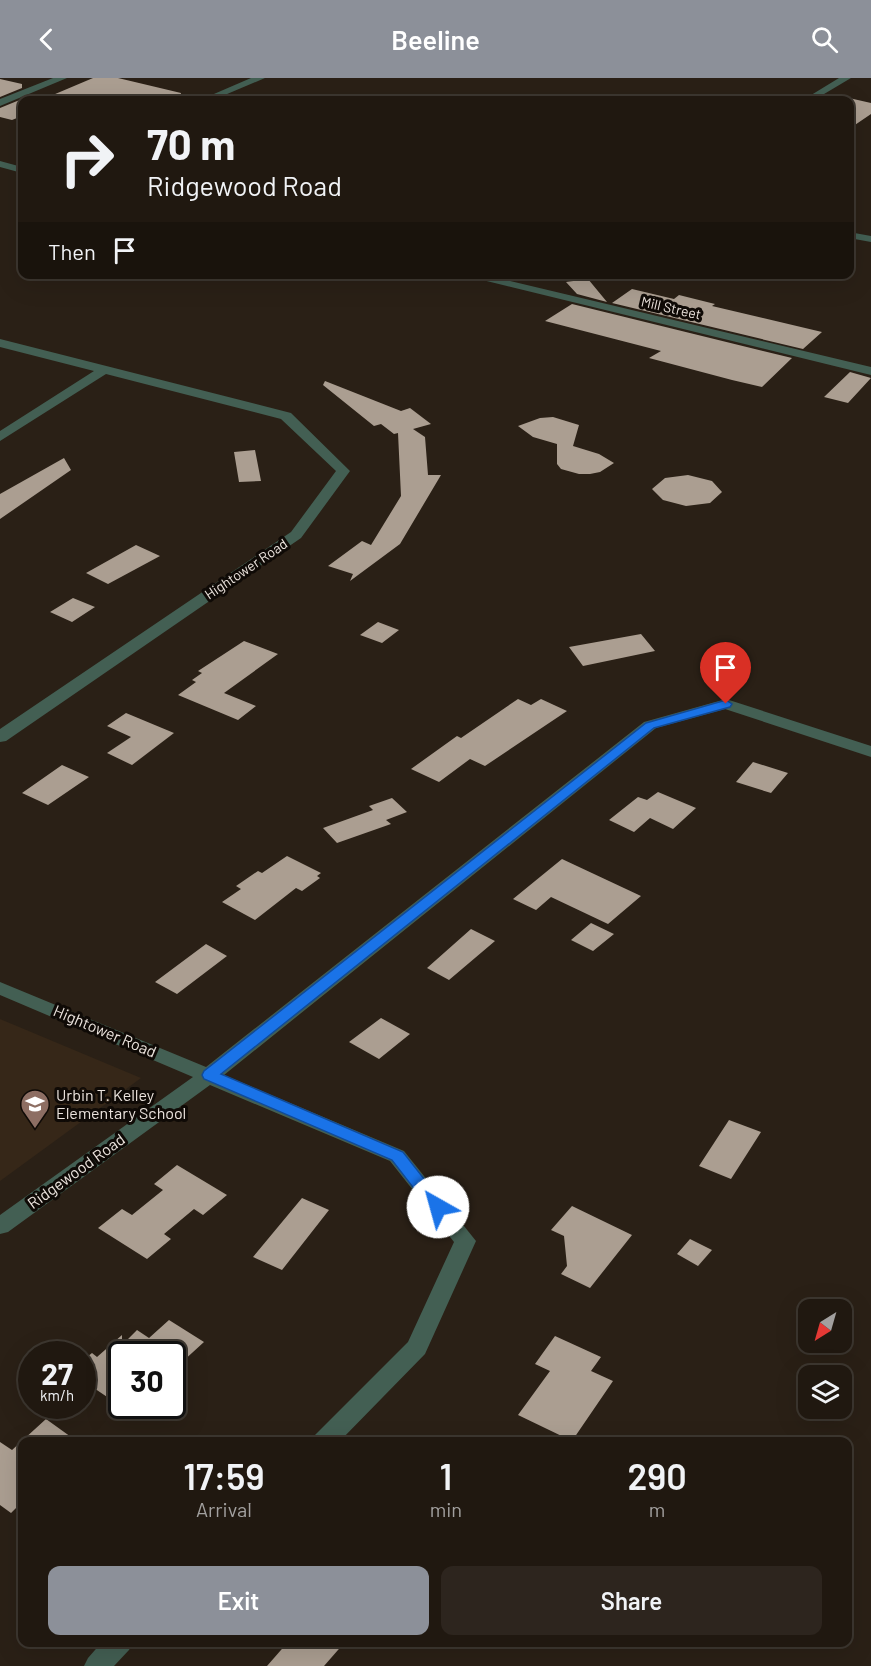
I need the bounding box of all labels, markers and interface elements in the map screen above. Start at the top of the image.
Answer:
icon: back [30,23,63,56]
text: Beeline [391,23,480,55]
icon: search [808,23,841,56]
text: 70 m [147,118,235,168]
icon: right [48,120,126,198]
text: Ridgewood Road [147,169,342,201]
icon: arrive [108,234,141,267]
text: Then [48,238,96,264]
street label: Mill Street [639,292,703,323]
street label: Hightower Road [201,535,290,603]
pin [700,642,751,704]
icon: arrive [709,651,742,684]
street label: Hightower Road [51,1000,159,1061]
place label: Urbin T. Kelley Elementary School [56,1085,186,1122]
school or university icon: Urbin T. Kelley Elementary School [19,1088,51,1130]
street label: Ridgewood Road [23,1129,128,1212]
position arrow [406,1175,470,1239]
north arrow [798,1299,852,1353]
map controls [798,1299,852,1419]
speed limit sign: 30 [108,1341,186,1419]
text: 27 [41,1355,73,1391]
button: layers [798,1365,852,1419]
text: km/h [40,1386,74,1404]
text: 17:59 [183,1454,264,1497]
text: 1 [440,1454,452,1497]
text: 290 [627,1454,687,1497]
text: Arrival [196,1497,252,1521]
text: min [430,1497,462,1521]
text: m [649,1497,665,1521]
button: Exit [48,1566,429,1635]
button: Share [441,1566,822,1635]

